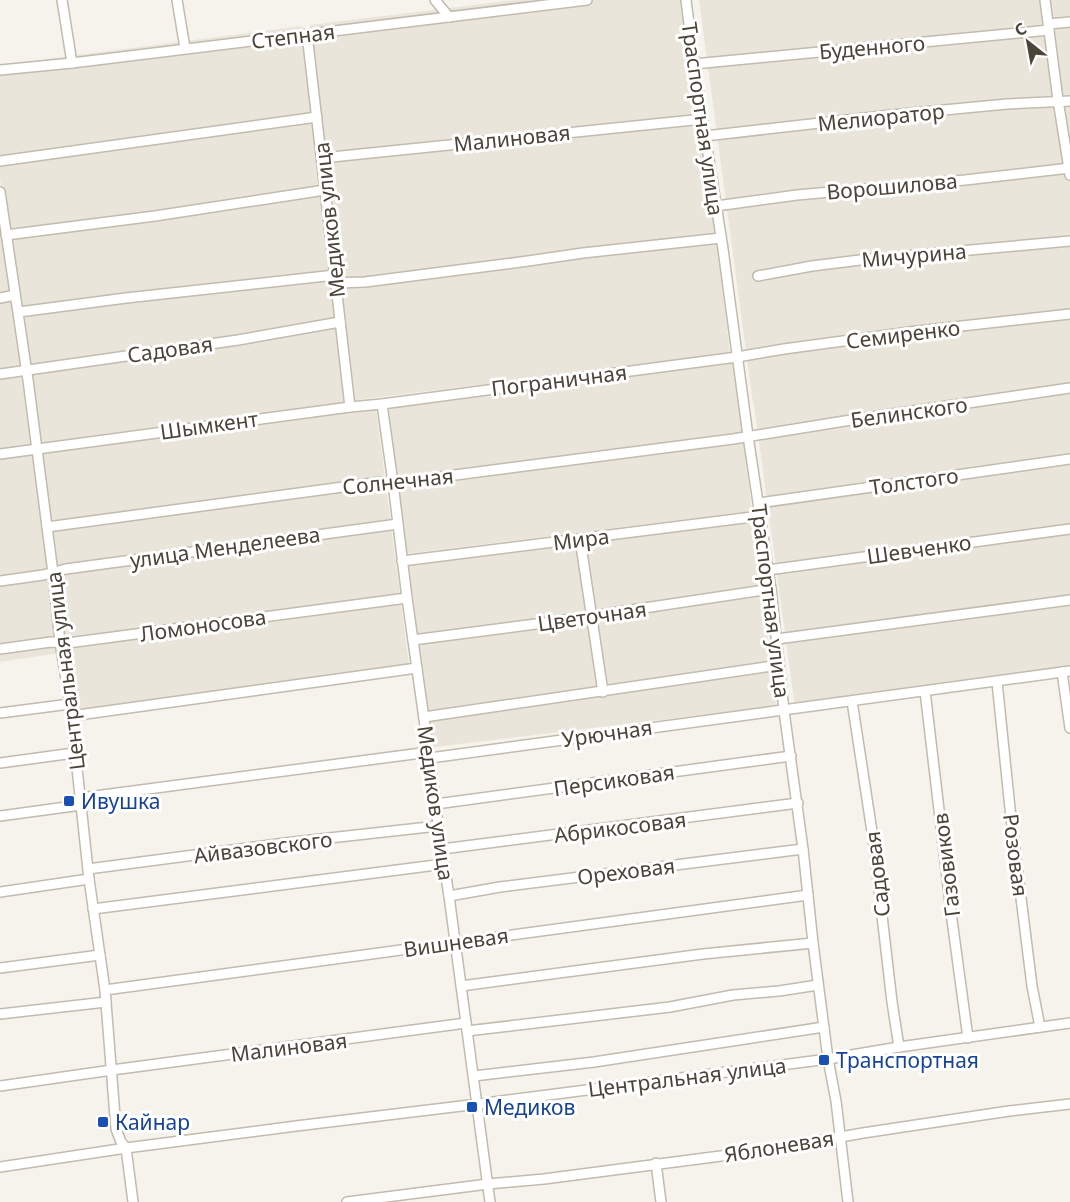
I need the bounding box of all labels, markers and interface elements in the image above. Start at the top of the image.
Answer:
north arrow [998,12,1058,72]
street label: Степная [250,17,336,55]
text: С [1010,17,1030,41]
street label: Траспортная улица [676,20,730,218]
street label: Буденного [818,28,926,66]
street label: Мелиоратор [816,96,946,138]
street label: Малиновая [452,118,572,158]
street label: Медиков улица [307,141,351,299]
street label: Ворошилова [825,166,959,206]
street label: Мичурина [860,236,968,274]
street label: Семиренко [844,313,962,355]
street label: Садовая [125,329,215,369]
street label: Пограничная [490,358,628,402]
street label: Белинского [849,390,969,434]
street label: Шымкент [158,404,260,446]
street label: Солнечная [341,461,455,501]
street label: Толстого [868,461,960,501]
street label: Траспортная улица [745,502,797,700]
street label: улица Менделеева [128,520,322,574]
street label: Мира [551,522,611,556]
street label: Шевченко [865,528,973,570]
street label: Центральная улица [39,570,91,772]
street label: Цветочная [536,595,648,637]
street label: Ломоносова [138,602,268,648]
street label: Урючная [560,713,654,753]
street label: Медиков улица [411,724,461,882]
street label: Персиковая [552,758,676,802]
place label: Ивушка [81,787,160,815]
marker: Ивушка [62,794,76,808]
street label: Абрикосовая [552,805,688,849]
street label: Газовиков [926,812,966,918]
street label: Розовая [997,812,1035,898]
street label: Айвазовского [192,825,334,869]
street label: Садовая [858,830,896,918]
street label: Ореховая [575,851,677,891]
street label: Вишневая [402,921,510,963]
street label: Малиновая [229,1026,349,1068]
place label: Транспортная [836,1046,979,1074]
street label: Центральная улица [586,1051,788,1103]
marker: Транспортная [817,1053,831,1067]
place label: Медиков [484,1093,575,1121]
marker: Медиков [465,1100,479,1114]
place label: Кайнар [115,1108,190,1136]
marker: Кайнар [96,1115,110,1129]
street label: Яблоневая [722,1124,836,1168]

